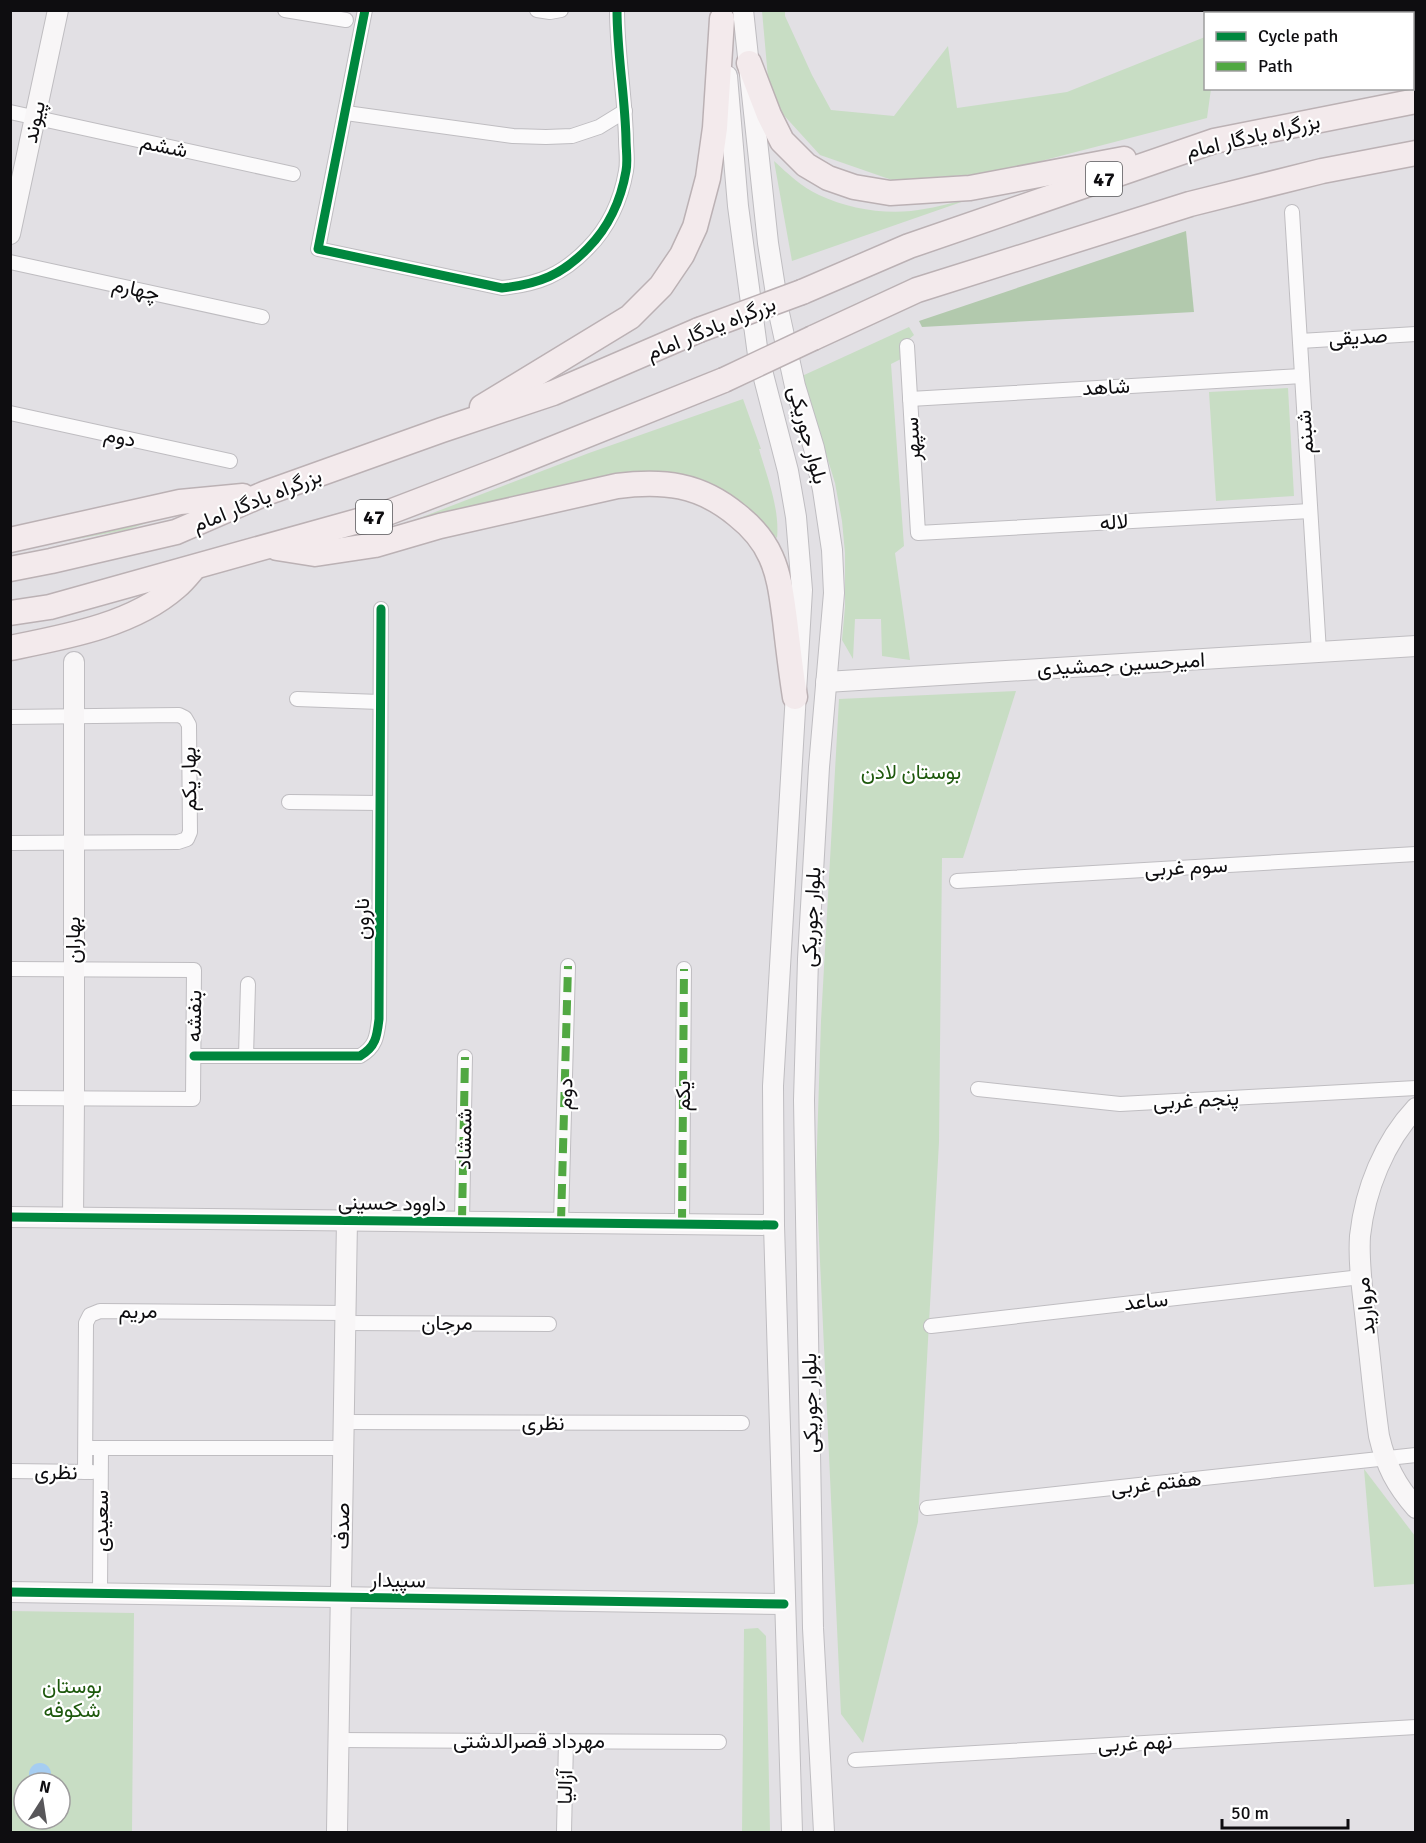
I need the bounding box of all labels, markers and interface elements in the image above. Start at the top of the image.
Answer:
legend [1204,12,1414,90]
text: Cycle path [1258,25,1338,47]
text: Path [1258,55,1293,77]
street label: پیوند [17,99,52,146]
street label: بزرگراه یادگار امام [1183,108,1323,165]
street label: ششم [138,128,190,165]
road number: 47 [1086,162,1122,196]
street label: چهارم [110,271,162,308]
street label: بزرگراه یادگار امام [643,290,780,367]
street label: صدیقی [1327,322,1389,352]
street label: شاهد [1081,373,1131,401]
street label: بلوار جوریکی [782,383,834,487]
street label: شبنم [1290,409,1321,455]
street label: سپهر [898,416,927,463]
street label: دوم [102,421,138,454]
street label: بزرگراه یادگار امام [189,462,326,539]
road number: 47 [356,500,392,534]
street label: لاله [1099,508,1129,536]
street label: امیرحسین جمشیدی [1036,647,1206,681]
street label: بهار یکم [175,746,204,811]
park label: بوستان لادن [861,759,961,785]
street label: سوم غربی [1144,852,1228,883]
street label: بلوار جوریکی [795,866,827,968]
street label: نارون [349,898,375,940]
street label: بهاران [60,917,86,963]
street label: بنفشه [181,990,207,1042]
street label: دوم [551,1078,580,1110]
street label: یکم [670,1081,697,1111]
street label: پنجم غربی [1152,1085,1240,1116]
street label: شمشاد [450,1108,478,1170]
street label: داوود حسینی [338,1189,446,1217]
street label: مروارید [1349,1276,1381,1336]
street label: ساعد [1123,1286,1169,1316]
street label: مریم [118,1298,158,1325]
street label: مرجان [421,1310,473,1336]
street label: بلوار جوریکی [796,1353,824,1453]
street label: نظری [521,1410,565,1436]
street label: نظری [34,1459,78,1485]
street label: هفتم غربی [1109,1465,1203,1502]
street label: سعیدی [88,1490,114,1552]
street label: صدف [329,1502,355,1550]
street label: سپیدار [369,1566,426,1594]
park label: بوستان شکوفه [42,1673,102,1723]
street label: مهرداد قصرالدشتی [453,1728,605,1754]
street label: نهم غربی [1097,1728,1173,1759]
street label: آزالیا [552,1767,578,1805]
north arrow [12,1771,72,1831]
text: N [37,1776,52,1798]
scale bar [1222,1792,1348,1830]
text: 50 m [1231,1802,1269,1824]

